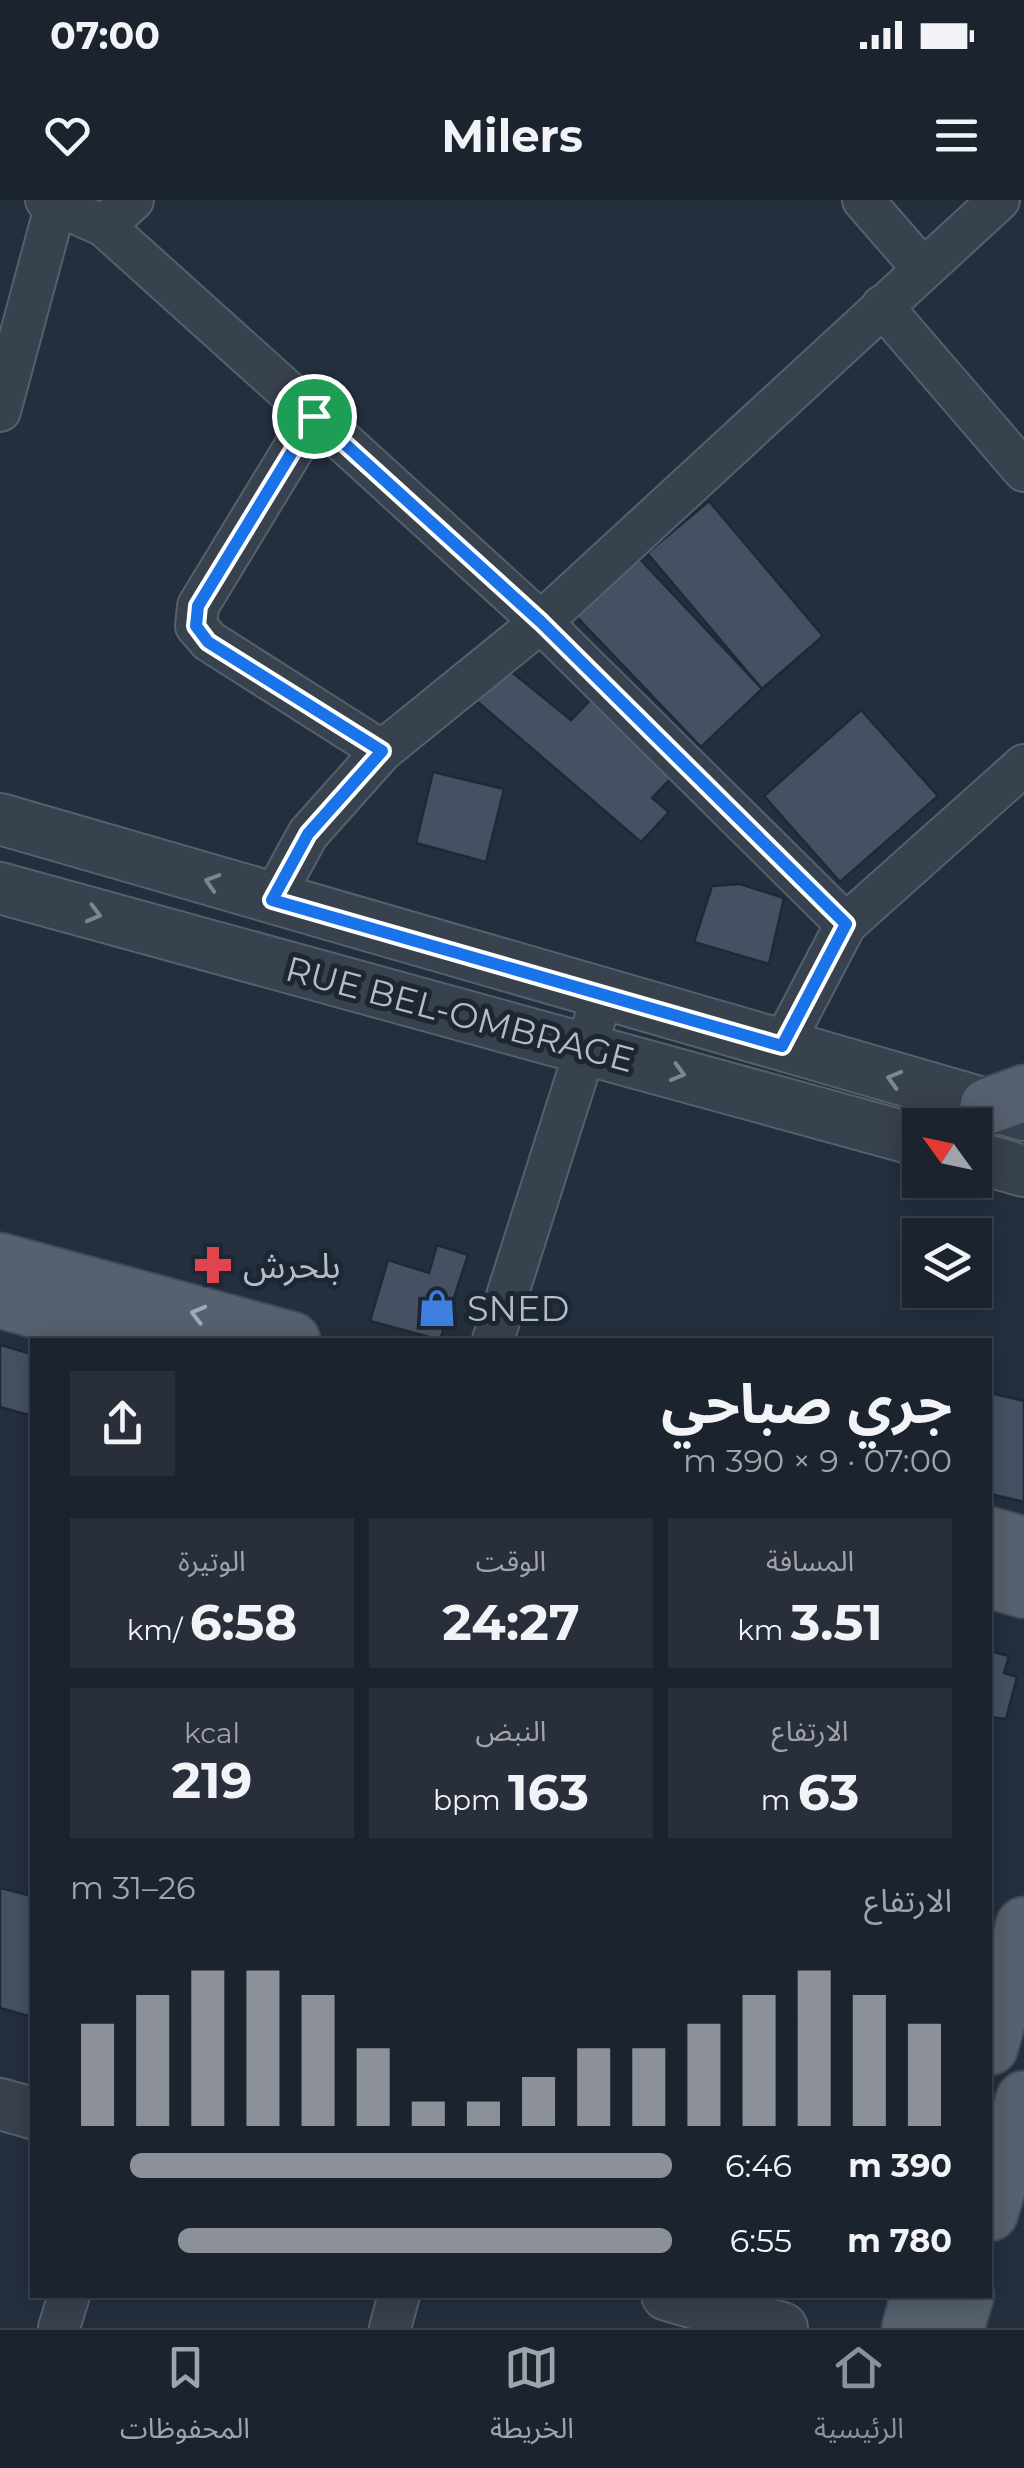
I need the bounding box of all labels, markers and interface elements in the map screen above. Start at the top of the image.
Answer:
text: 07:00 [50,12,160,59]
icon: heart [40,108,95,163]
text: Milers [441,108,583,163]
icon: menu [929,108,984,163]
pin [272,374,357,459]
icon: arrive [287,389,342,444]
one-way arrow [204,873,221,894]
one-way arrow [85,902,102,923]
street label: RUE BEL-OMBRAGE [281,947,639,1081]
one-way arrow [668,1062,686,1083]
one-way arrow [886,1069,903,1090]
north arrow [902,1108,992,1198]
map controls [902,1108,992,1308]
button: layers [902,1218,992,1308]
pharmacy icon: بلحرش [192,1244,234,1286]
place label: بلحرش [243,1244,340,1287]
shop icon: SNED [416,1287,458,1329]
place label: SNED [467,1287,569,1330]
one-way arrow [190,1305,207,1326]
text: جري صباحي [661,1370,952,1437]
button: share [70,1371,175,1476]
text: 07:00 · 9 × 390 m [683,1441,952,1480]
text: الوتيرة [178,1544,246,1578]
text: الوقت [476,1544,546,1578]
text: المسافة [766,1544,854,1578]
text: 6:58 [190,1592,297,1653]
text: 24:27 [442,1592,580,1653]
text: 3.51 [791,1592,883,1653]
text: /km [127,1613,190,1647]
text: km [737,1613,791,1647]
text: النبض [475,1714,547,1748]
text: الارتفاع [772,1714,848,1748]
text: kcal [184,1716,240,1750]
text: 219 [172,1750,252,1811]
text: 163 [508,1762,589,1823]
text: 63 [798,1762,859,1823]
text: bpm [433,1783,508,1817]
text: m [761,1783,798,1817]
text: 26–31 m [70,1868,196,1907]
text: الارتفاع [864,1881,952,1920]
text: 6:46 [725,2146,792,2185]
text: 390 m [848,2146,952,2185]
text: 6:55 [730,2221,792,2260]
text: 780 m [847,2221,952,2260]
tab: المحفوظات [120,2340,250,2459]
tab: الخريطة [490,2340,574,2459]
tab: الرئيسية [814,2340,904,2459]

